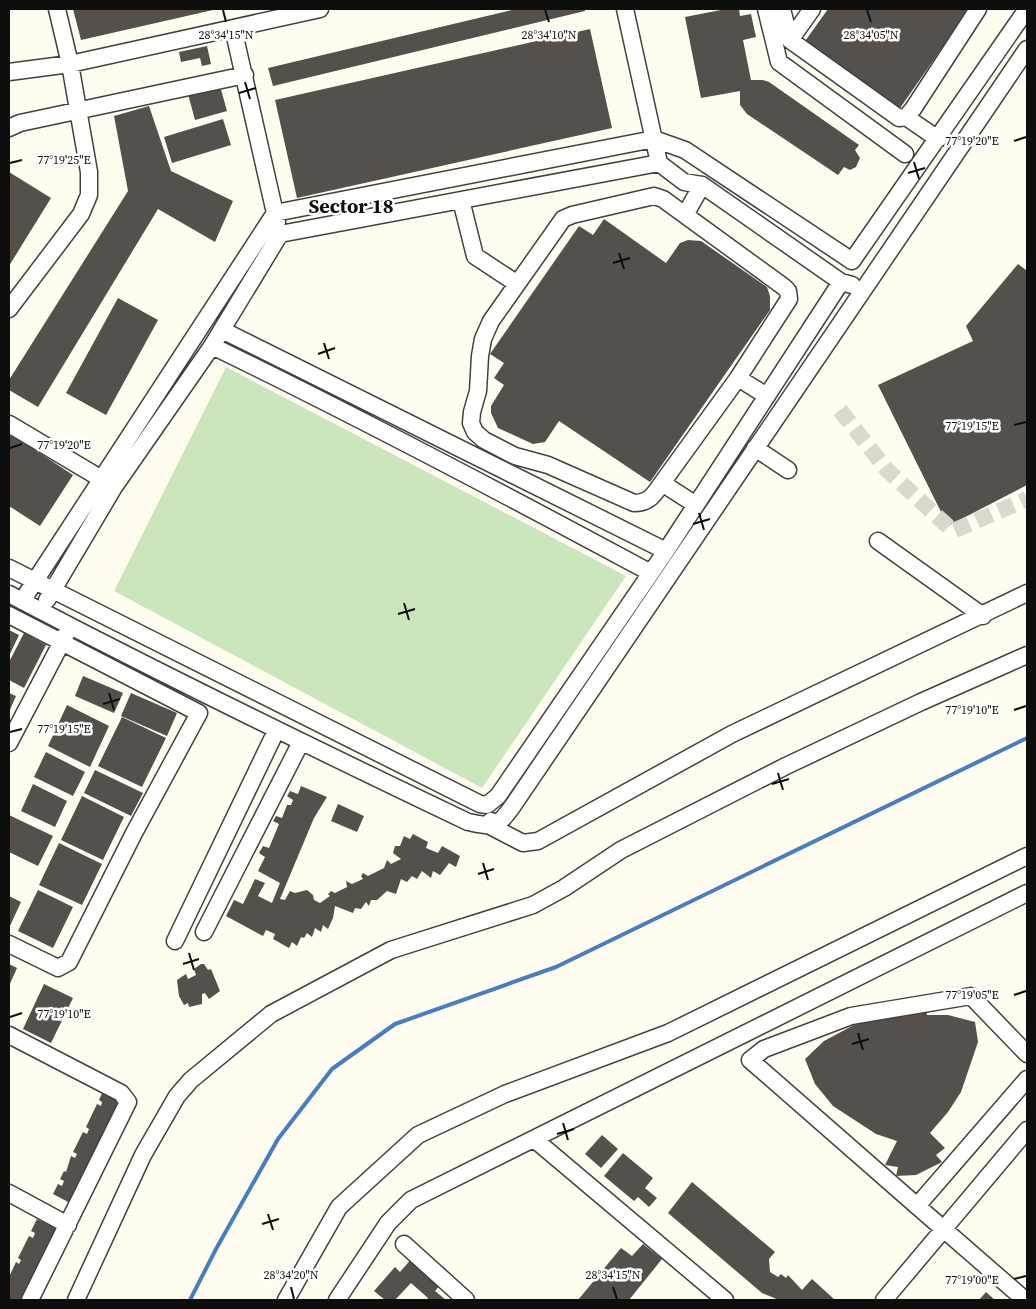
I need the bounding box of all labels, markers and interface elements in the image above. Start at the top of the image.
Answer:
text: 28°34'15"N [198,27,254,43]
text: 28°34'10"N [521,27,577,43]
text: 28°34'05"N [843,27,899,43]
text: 77°19'20"E [945,133,999,149]
text: 77°19'25"E [37,152,91,168]
district label: Sector 18 [308,192,394,220]
text: 77°19'15"E [945,418,999,434]
text: 77°19'20"E [37,437,91,453]
text: 77°19'10"E [945,702,999,718]
text: 77°19'15"E [37,721,91,737]
text: 77°19'05"E [945,987,999,1003]
text: 77°19'10"E [37,1006,91,1022]
text: 28°34'20"N [263,1267,319,1283]
text: 28°34'15"N [585,1267,641,1283]
text: 77°19'00"E [945,1272,999,1288]

